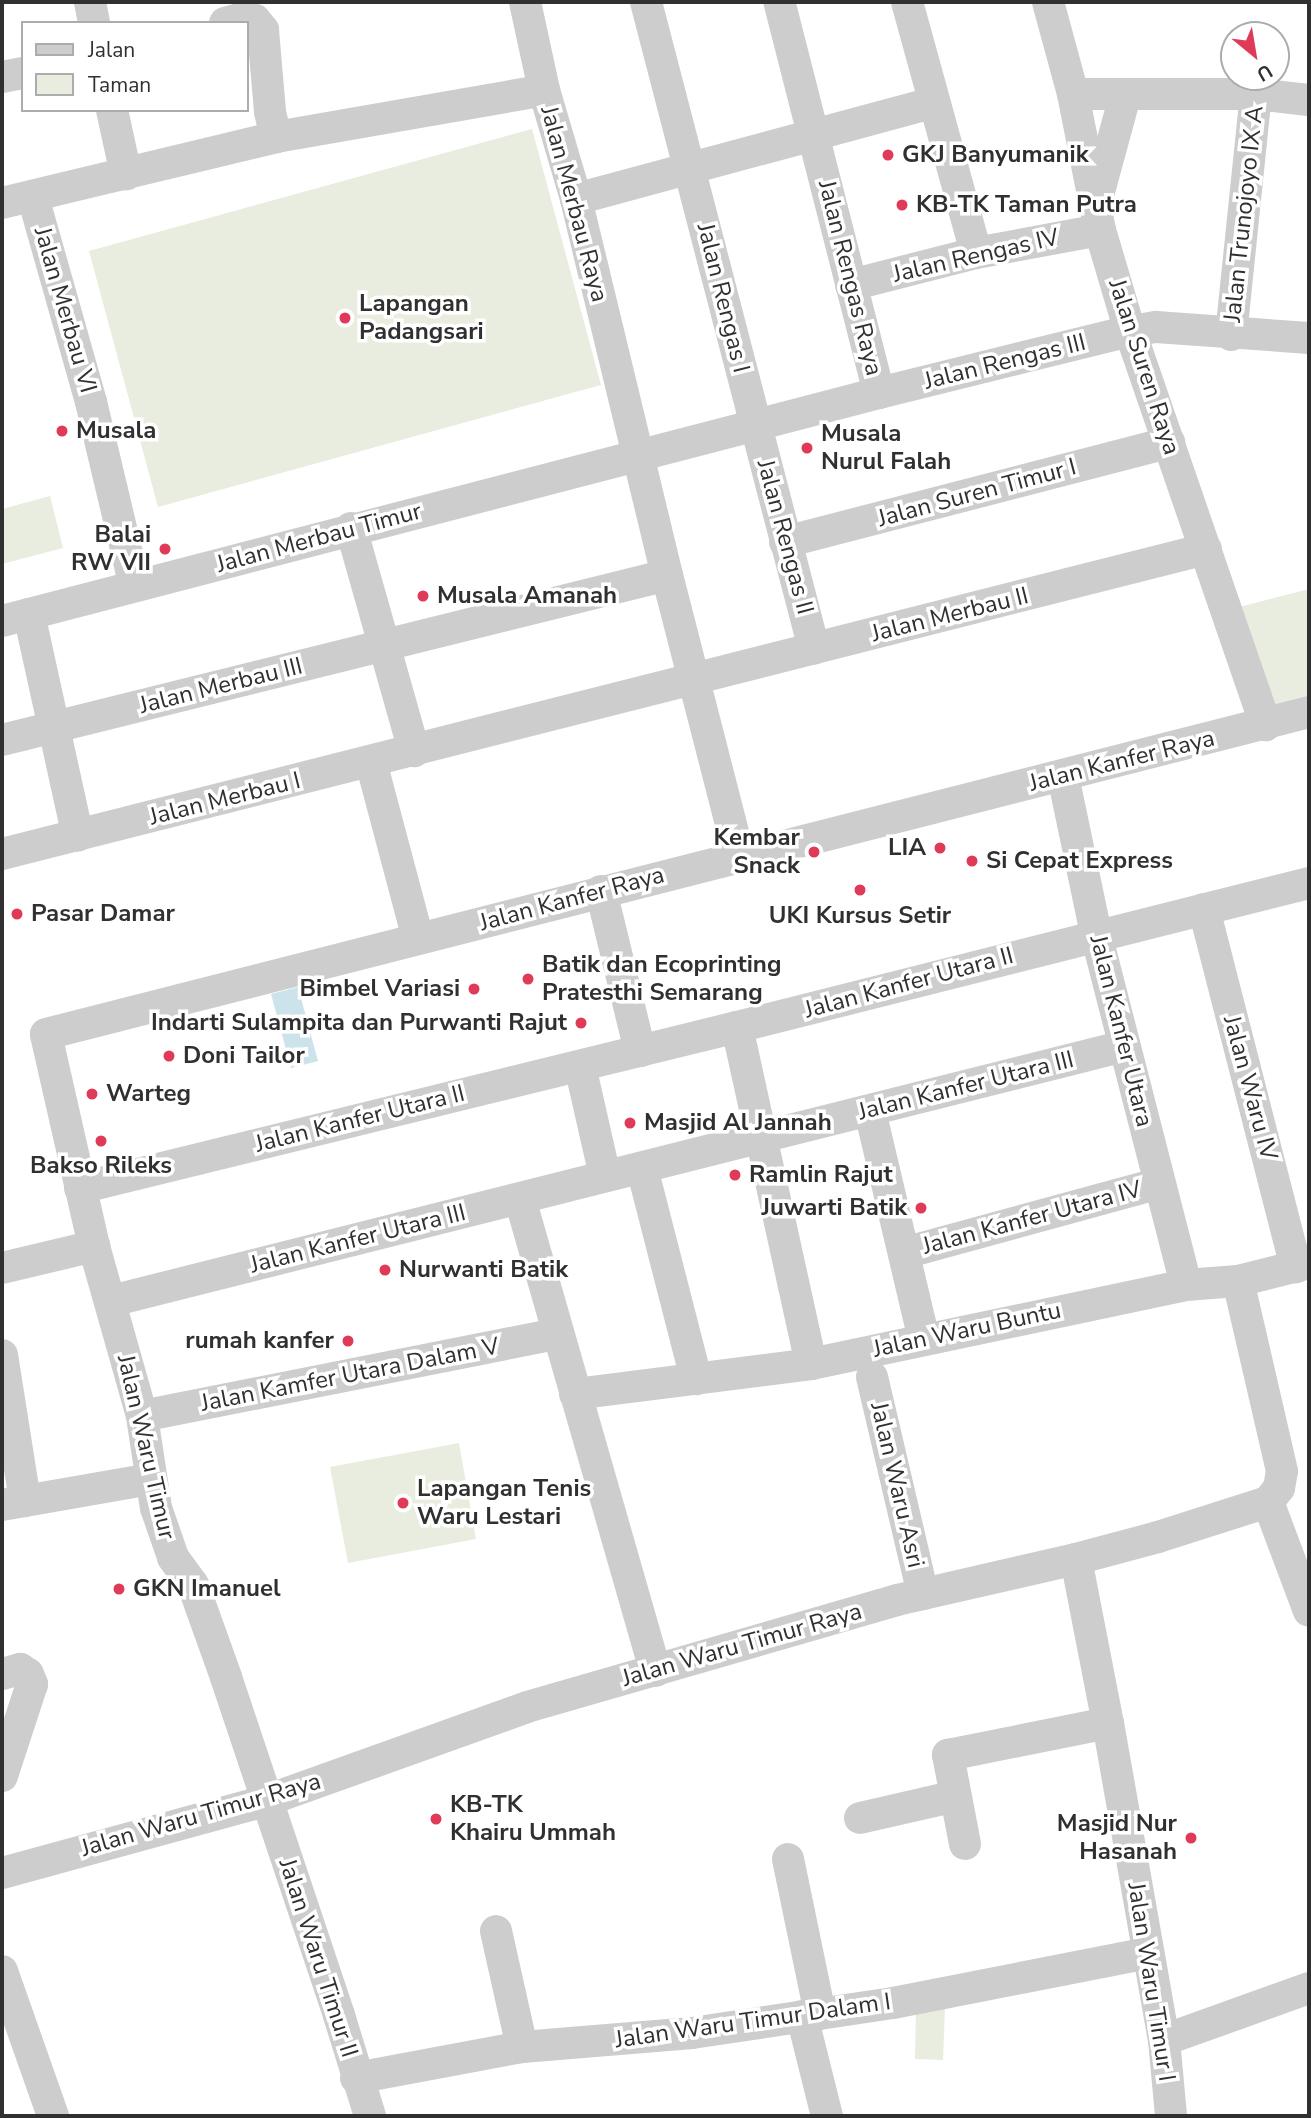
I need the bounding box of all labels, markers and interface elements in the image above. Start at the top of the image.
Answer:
legend [21,21,248,112]
north arrow [1220,21,1290,91]
text: Jalan [88,36,135,64]
text: U [1252,58,1277,87]
text: Taman [88,71,151,99]
street label: Jalan Merbau Raya [534,103,614,305]
street label: Jalan Trunojoyo IX A [1218,104,1270,324]
place label: GKJ Banyumanik [902,141,1089,169]
marker: GKJ Banyumanik [880,147,896,163]
street label: Jalan Rengas Raya [812,177,888,379]
place label: KB-TK Taman Putra [916,191,1137,219]
marker: KB-TK Taman Putra [894,197,910,213]
street label: Jalan Rengas I [691,220,755,376]
street label: Jalan Rengas IV [890,223,1062,289]
street label: Jalan Merbau VI [28,224,102,396]
street label: Jalan Suren Raya [1102,276,1186,458]
place label: Lapangan Padangsari [359,290,484,346]
marker: Lapangan Padangsari [337,310,353,326]
street label: Jalan Rengas III [921,328,1089,396]
place label: Musala [76,417,156,445]
place label: Musala Nurul Falah [821,420,951,476]
marker: Musala [54,423,70,439]
marker: Musala Nurul Falah [799,440,815,456]
street label: Jalan Suren Timur I [875,453,1079,533]
street label: Jalan Rengas II [751,456,819,618]
street label: Jalan Merbau Timur [213,497,425,579]
place label: Balai RW VII [71,521,151,577]
marker: Balai RW VII [157,541,173,557]
place label: Musala Amanah [437,582,617,610]
street label: Jalan Merbau II [869,582,1031,648]
marker: Musala Amanah [415,588,431,604]
street label: Jalan Merbau III [137,652,305,720]
street label: Jalan Kanfer Raya [1026,724,1218,798]
street label: Jalan Merbau I [147,766,303,832]
place label: Kembar Snack [713,824,800,880]
place label: LIA [888,834,926,862]
marker: LIA [932,840,948,856]
marker: Kembar Snack [806,844,822,860]
place label: Si Cepat Express [986,847,1173,875]
marker: Si Cepat Express [964,853,980,869]
street label: Jalan Kanfer Raya [476,860,668,938]
marker: UKI Kursus Setir [852,882,868,898]
place label: Pasar Damar [31,900,175,928]
place label: UKI Kursus Setir [769,902,951,930]
marker: Pasar Damar [9,906,25,922]
street label: Jalan Kanfer Utara [1083,932,1159,1130]
street label: Jalan Kanfer Utara II [801,941,1017,1025]
place label: Batik dan Ecoprinting Pratesthi Semarang [542,951,781,1007]
marker: Batik dan Ecoprinting Pratesthi Semarang [520,971,536,987]
place label: Bimbel Variasi [299,975,460,1003]
marker: Bimbel Variasi [466,981,482,997]
place label: Indarti Sulampita dan Purwanti Rajut [151,1009,567,1037]
street label: Jalan Waru IV [1217,1012,1283,1164]
marker: Indarti Sulampita dan Purwanti Rajut [573,1015,589,1031]
place label: Doni Tailor [183,1042,305,1070]
street label: Jalan Kanfer Utara III [855,1045,1077,1127]
marker: Doni Tailor [161,1048,177,1064]
street label: Jalan Kanfer Utara II [252,1079,468,1159]
place label: Warteg [106,1080,191,1108]
marker: Warteg [84,1086,100,1102]
place label: Masjid Al Jannah [644,1109,832,1137]
marker: Masjid Al Jannah [622,1115,638,1131]
marker: Bakso Rileks [93,1133,109,1149]
place label: Bakso Rileks [30,1152,172,1180]
place label: Ramlin Rajut [749,1161,893,1189]
marker: Ramlin Rajut [727,1167,743,1183]
street label: Jalan Kanfer Utara IV [919,1175,1145,1261]
place label: Juwarti Batik [761,1194,907,1222]
street label: Jalan Kanfer Utara III [247,1198,469,1280]
marker: Juwarti Batik [913,1200,929,1216]
place label: Nurwanti Batik [399,1256,568,1284]
marker: Nurwanti Batik [377,1262,393,1278]
street label: Jalan Waru Buntu [870,1296,1064,1364]
place label: rumah kanfer [185,1327,334,1355]
street label: Jalan Kamfer Utara Dalam V [198,1332,502,1418]
marker: rumah kanfer [340,1333,356,1349]
street label: Jalan Waru Timur [111,1352,181,1542]
street label: Jalan Waru Asri [864,1399,930,1571]
place label: Lapangan Tenis Waru Lestari [417,1475,591,1531]
marker: Lapangan Tenis Waru Lestari [395,1495,411,1511]
place label: GKN Imanuel [133,1575,281,1603]
marker: GKN Imanuel [111,1581,127,1597]
street label: Jalan Waru Timur Raya [619,1597,865,1693]
street label: Jalan Waru Timur Raya [78,1767,324,1863]
place label: KB-TK Khairu Ummah [450,1791,616,1847]
place label: Masjid Nur Hasanah [1057,1810,1177,1866]
marker: KB-TK Khairu Ummah [428,1811,444,1827]
marker: Masjid Nur Hasanah [1183,1830,1199,1846]
street label: Jalan Waru Timur II [272,1855,364,2061]
street label: Jalan Waru Timur I [1121,1880,1181,2084]
street label: Jalan Waru Timur Dalam I [613,1987,893,2055]

